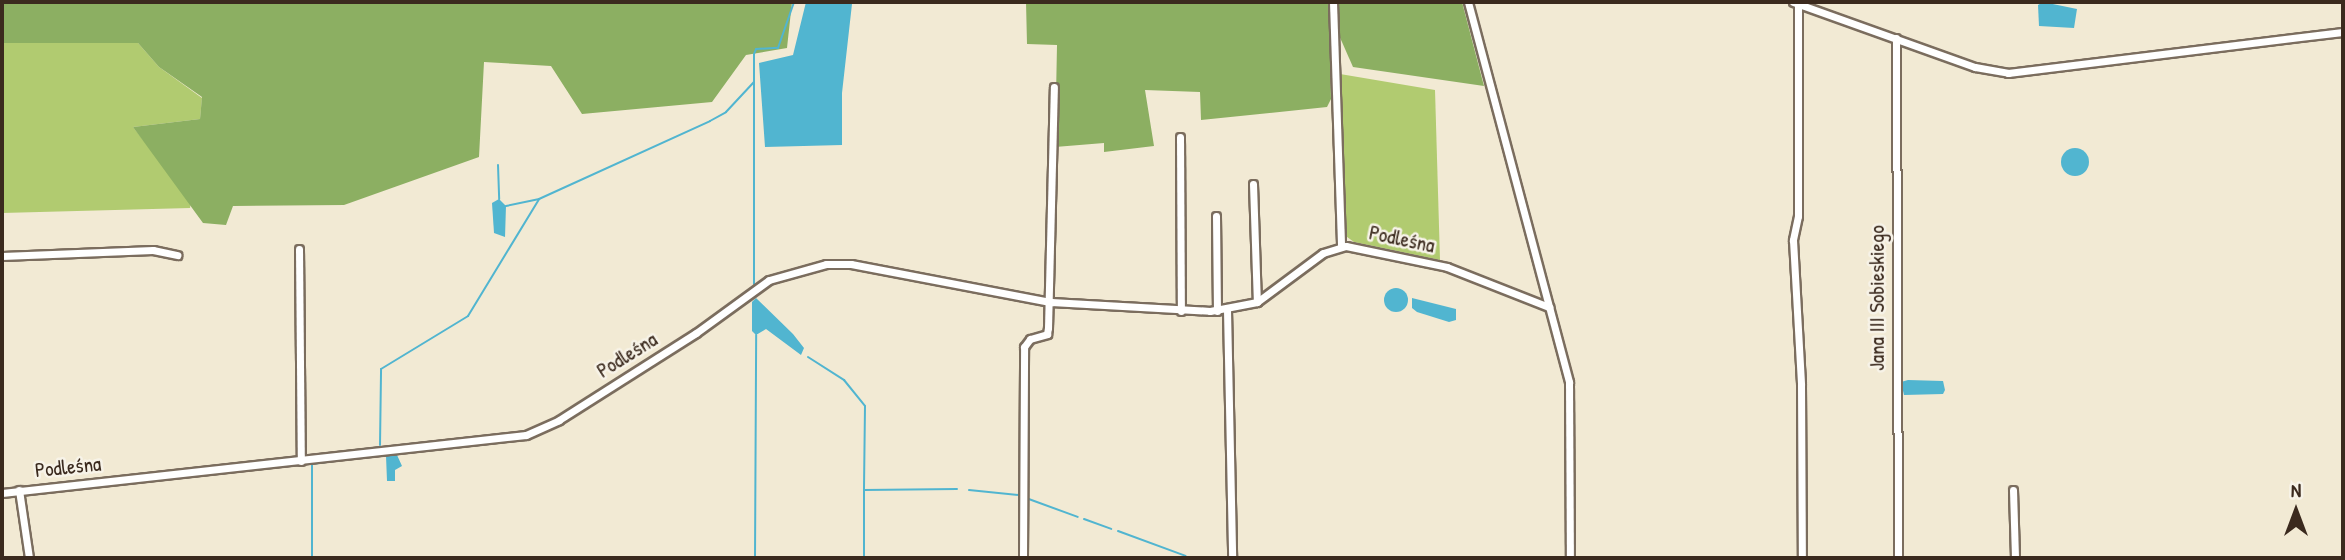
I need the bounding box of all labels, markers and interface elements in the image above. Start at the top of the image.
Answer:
street label: Podleśna [1367,220,1437,258]
street label: Jana III Sobieskiego [1864,225,1890,371]
street label: Podleśna [592,327,662,383]
street label: Podleśna [34,451,102,483]
north arrow [2261,476,2331,546]
text: N [2291,477,2301,503]

